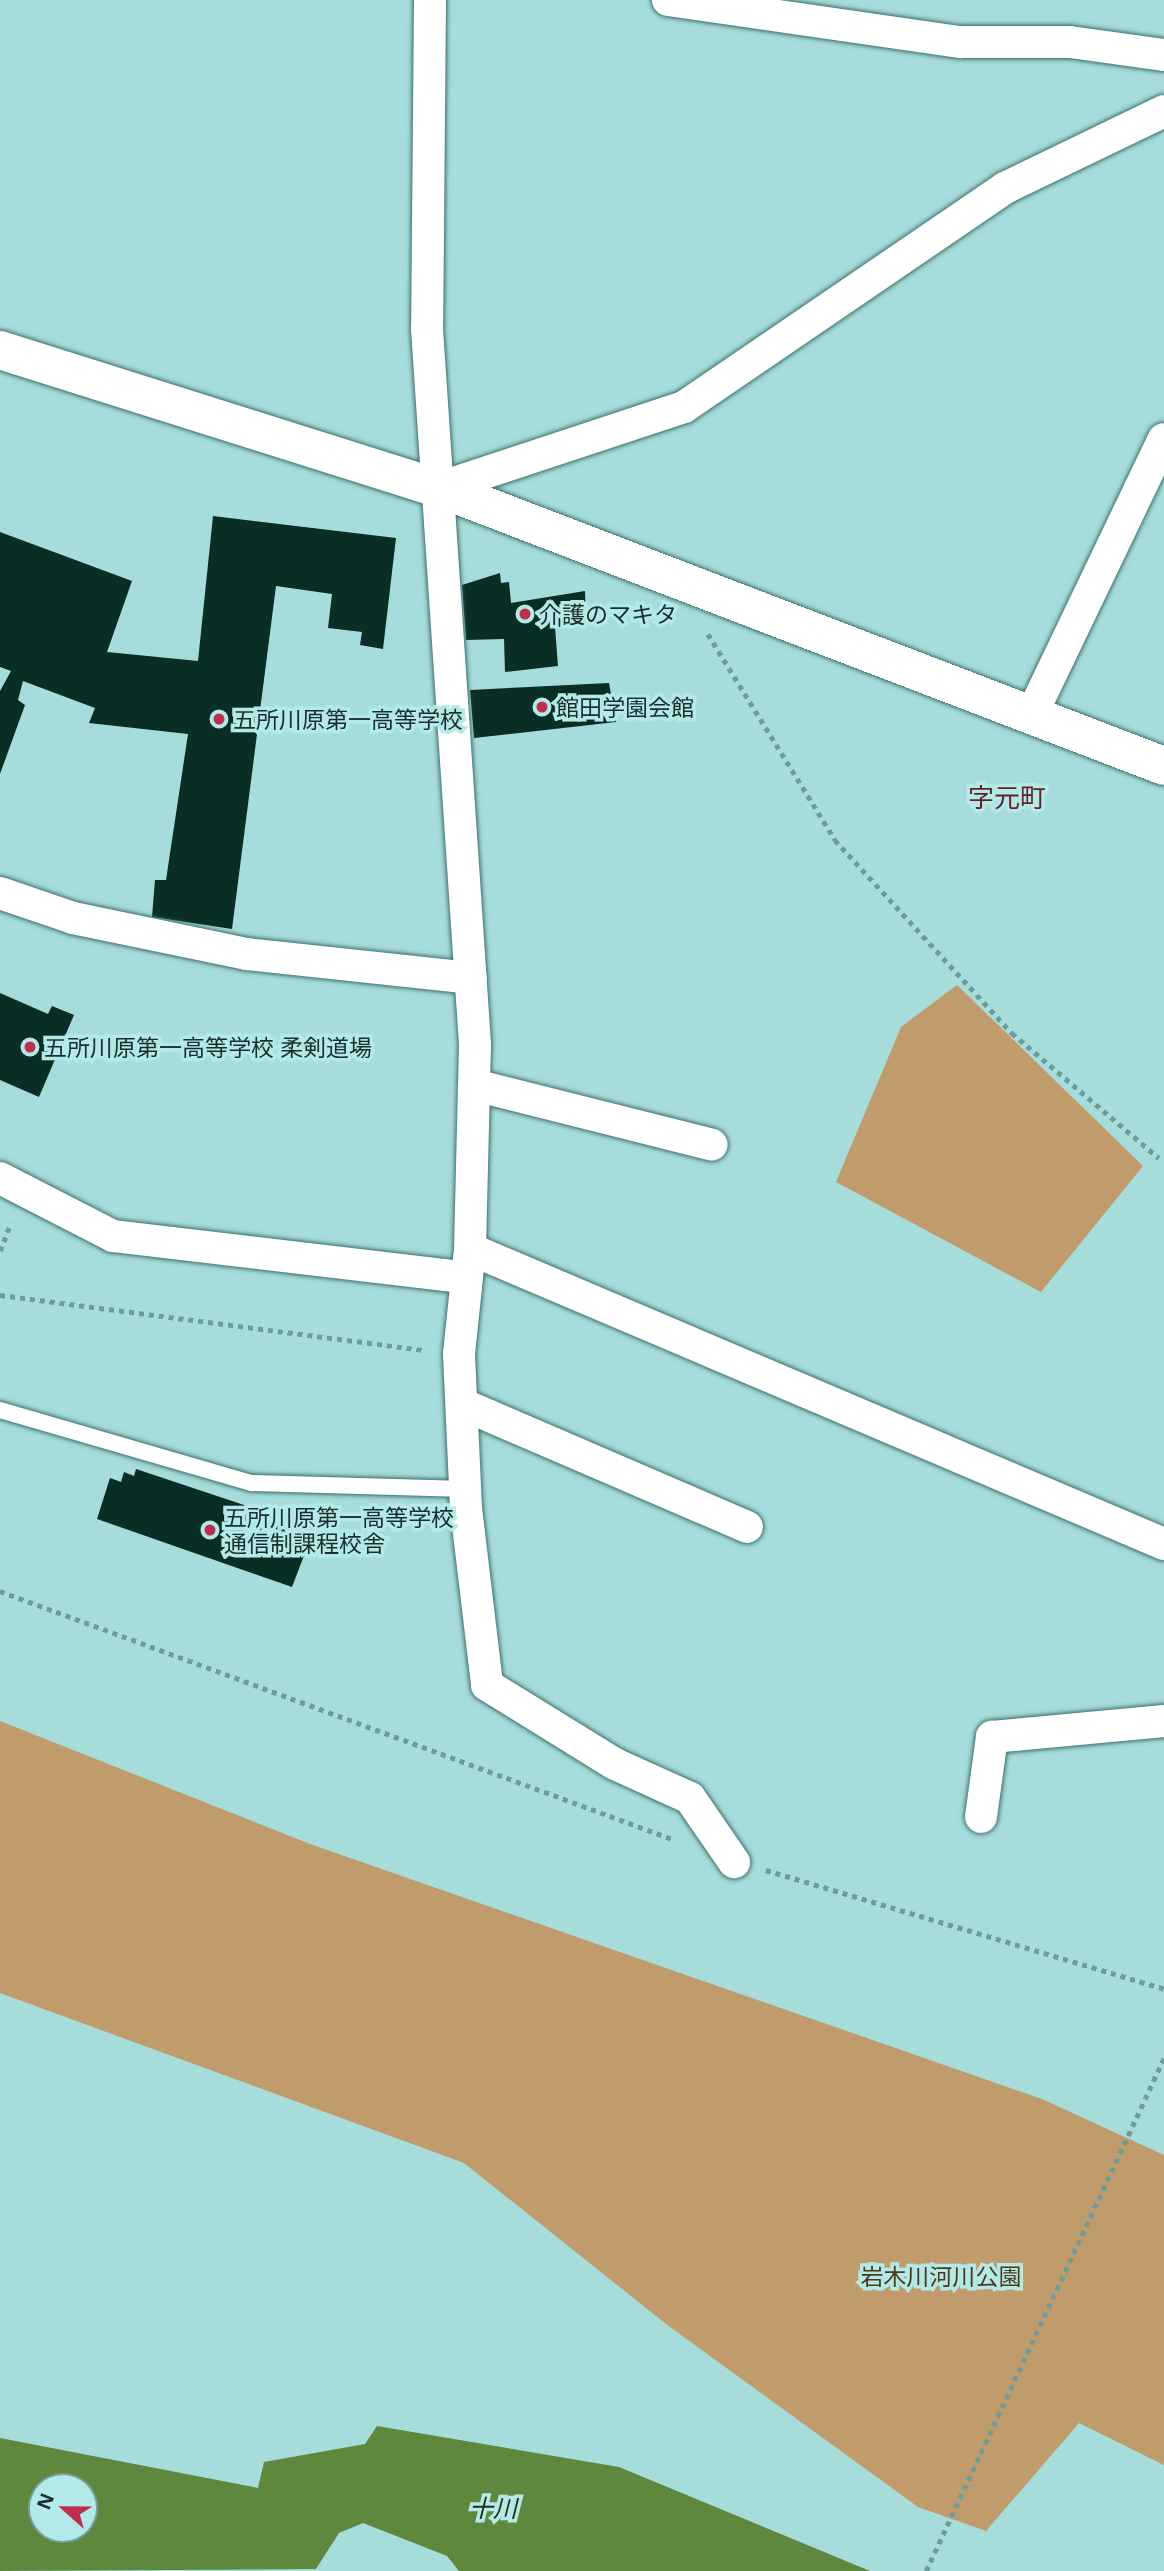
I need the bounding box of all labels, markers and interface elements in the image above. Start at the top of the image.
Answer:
place label: 介護のマキタ [539,600,677,628]
marker: 介護のマキタ [517,606,533,622]
place label: 館田学園会館 [556,693,694,721]
marker: 館田学園会館 [534,699,550,715]
place label: 五所川原第一高等学校 [233,705,463,733]
marker: 五所川原第一高等学校 [211,711,227,727]
district label: 字元町 [968,782,1046,814]
place label: 五所川原第一高等学校 柔剣道場 [44,1033,372,1061]
marker: 五所川原第一高等学校 柔剣道場 [22,1039,38,1055]
place label: 五所川原第一高等学校 通信制課程校舎 [224,1503,454,1557]
marker: 五所川原第一高等学校 通信制課程校舎 [202,1522,218,1538]
park label: 岩木川河川公園 [861,2262,1021,2290]
north arrow [28,2473,98,2543]
text: N [30,2489,60,2513]
water label: 十川 [469,2494,517,2522]

